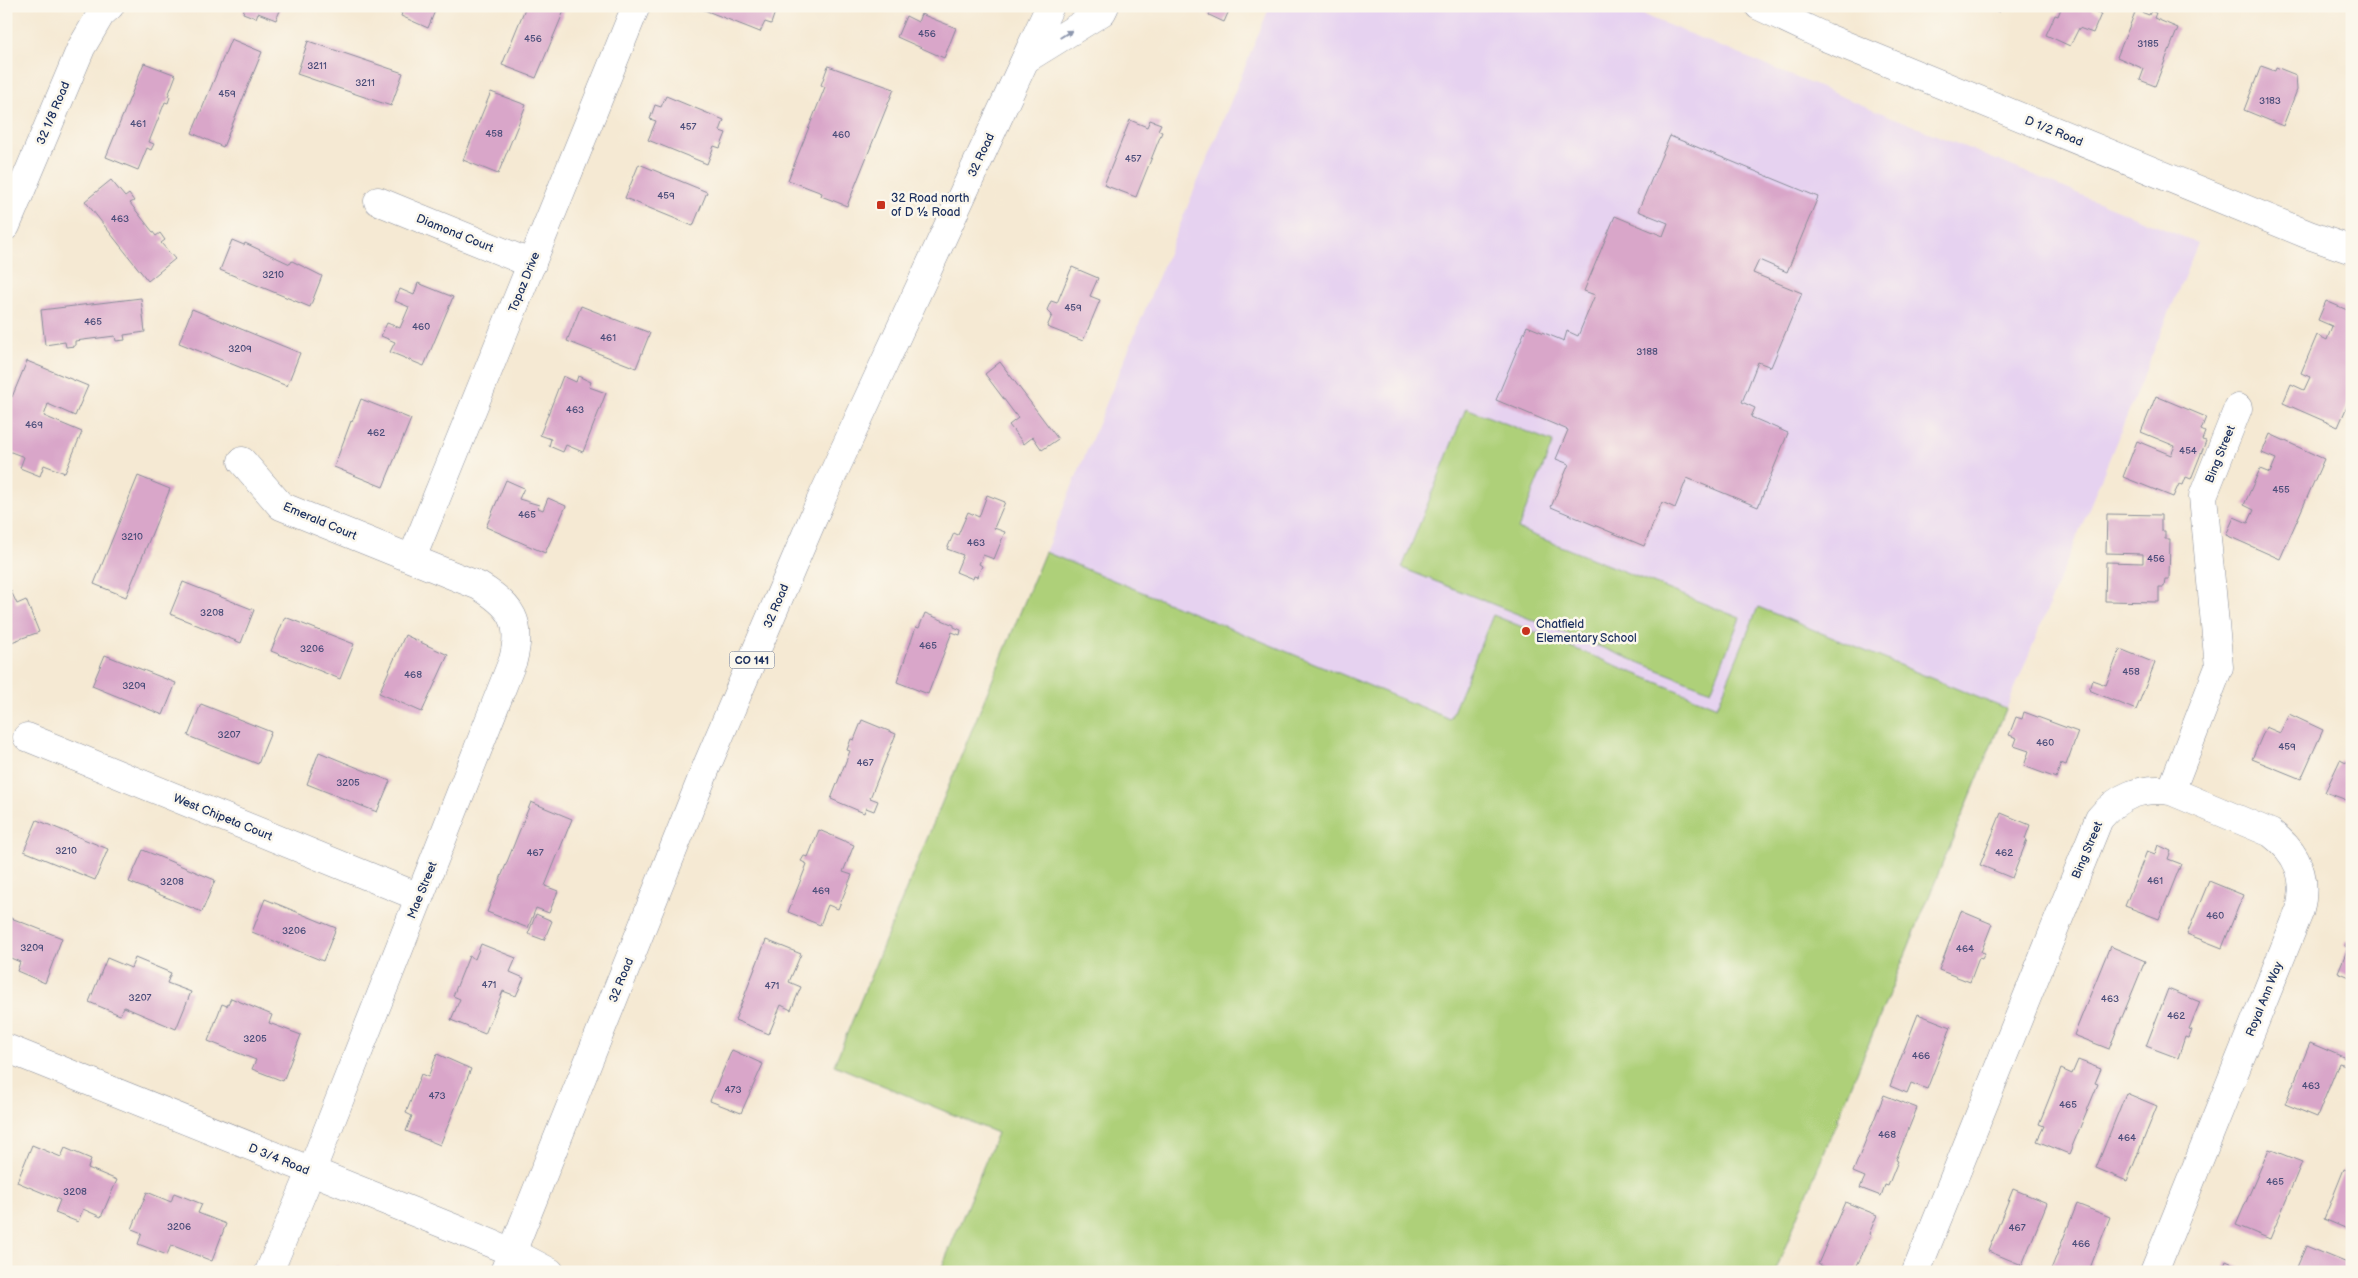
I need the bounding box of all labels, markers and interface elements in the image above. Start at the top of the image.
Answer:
house number: 456 [918,28,936,40]
one-way arrow [1060,29,1073,38]
house number: 456 [524,33,542,45]
house number: 3185 [2137,38,2159,50]
house number: 3211 [307,60,327,72]
house number: 3211 [355,77,375,89]
street label: 32 1/8 Road [33,79,74,147]
house number: 459 [218,88,236,100]
house number: 3183 [2259,95,2281,107]
street label: D 1/2 Road [2023,113,2085,150]
house number: 461 [130,118,146,130]
house number: 457 [680,121,696,133]
house number: 458 [485,128,503,140]
house number: 460 [832,129,850,141]
street label: 32 Road [965,131,998,180]
house number: 457 [1125,153,1141,165]
house number: 459 [657,190,675,202]
place label: 32 Road north of D ½ Road [891,191,970,220]
marker: 32 Road north of D ½ Road [875,199,887,211]
street label: Diamond Court [414,211,496,256]
house number: 463 [111,213,129,225]
street label: Topaz Drive [506,250,543,315]
house number: 3210 [262,269,284,281]
house number: 459 [1064,302,1082,314]
house number: 465 [84,316,102,328]
house number: 460 [412,321,430,333]
house number: 461 [600,332,616,344]
house number: 3209 [228,343,252,355]
house number: 3188 [1636,346,1658,358]
house number: 463 [566,404,584,416]
house number: 469 [25,419,43,431]
street label: Bing Street [2202,423,2239,485]
house number: 462 [367,427,385,439]
house number: 454 [2179,445,2197,457]
house number: 455 [2272,484,2290,496]
street label: Emerald Court [281,499,359,544]
house number: 465 [518,509,536,521]
house number: 3210 [121,531,143,543]
house number: 463 [967,537,985,549]
house number: 456 [2147,553,2165,565]
street label: 32 Road [760,582,793,631]
house number: 3208 [200,607,224,619]
place label: Chatfield Elementary School [1536,617,1637,646]
marker: Chatfield Elementary School [1520,625,1532,637]
house number: 465 [919,640,937,652]
house number: 3206 [300,643,324,655]
road number: CO 141 [730,652,774,668]
house number: 458 [2122,666,2140,678]
house number: 468 [404,669,422,681]
house number: 3209 [122,680,146,692]
house number: 3207 [218,729,241,741]
house number: 460 [2036,737,2054,749]
house number: 459 [2278,741,2296,753]
house number: 467 [856,757,874,769]
house number: 3205 [336,777,360,789]
street label: West Chipeta Court [171,791,275,844]
street label: Bing Street [2069,819,2106,881]
house number: 3210 [55,845,77,857]
house number: 467 [526,847,544,859]
house number: 462 [1995,847,2013,859]
street label: Mae Street [404,859,441,921]
house number: 461 [2147,875,2163,887]
house number: 3208 [160,876,184,888]
house number: 469 [812,885,830,897]
house number: 460 [2206,910,2224,922]
house number: 3206 [282,925,306,937]
house number: 3209 [20,942,44,954]
house number: 464 [1956,943,1974,955]
street label: 32 Road [606,956,637,1005]
street label: Royal Ann Way [2243,959,2286,1039]
house number: 471 [482,979,497,991]
house number: 471 [765,980,780,992]
house number: 3207 [129,992,152,1004]
house number: 463 [2101,993,2119,1005]
house number: 462 [2167,1010,2185,1022]
house number: 3205 [243,1033,267,1045]
house number: 466 [1912,1050,1930,1062]
house number: 463 [2302,1080,2320,1092]
house number: 473 [724,1084,742,1096]
house number: 473 [428,1090,446,1102]
house number: 465 [2059,1099,2077,1111]
house number: 468 [1878,1129,1896,1141]
house number: 464 [2118,1132,2136,1144]
street label: D 3/4 Road [246,1140,312,1179]
house number: 465 [2266,1176,2284,1188]
house number: 3208 [63,1186,87,1198]
house number: 3206 [167,1221,191,1233]
house number: 467 [2008,1222,2026,1234]
house number: 466 [2072,1238,2090,1250]

